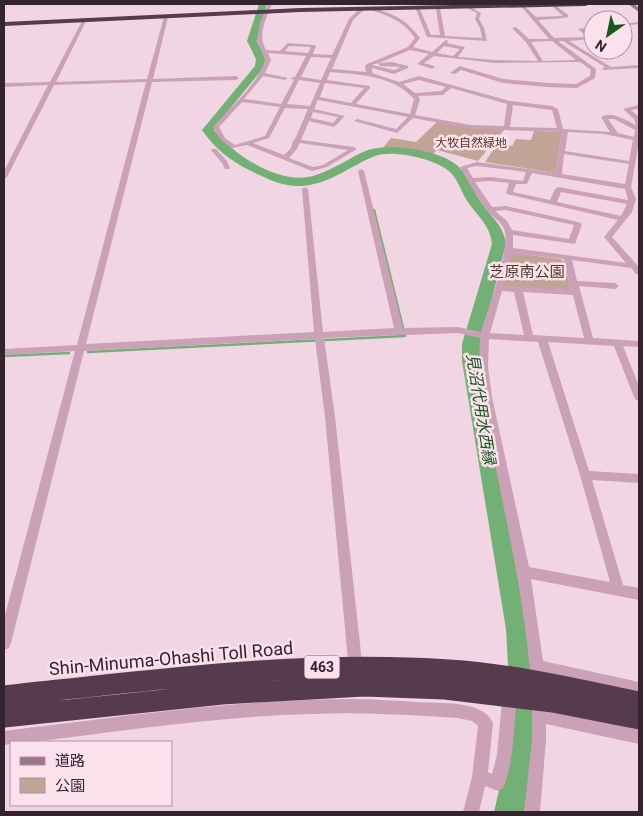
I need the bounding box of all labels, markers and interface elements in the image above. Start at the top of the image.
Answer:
north arrow [583,10,633,60]
text: N [592,36,609,55]
park label: 大牧自然緑地 [435,136,507,150]
park label: 芝原南公園 [489,263,565,281]
water label: 見沼代用水西縁 [463,352,499,468]
street label: Shin-Minuma-Ohashi Toll Road [48,637,294,679]
road number: 463 [304,656,340,679]
legend [10,741,172,806]
text: 道路 [55,752,85,770]
text: 公園 [55,777,85,795]

